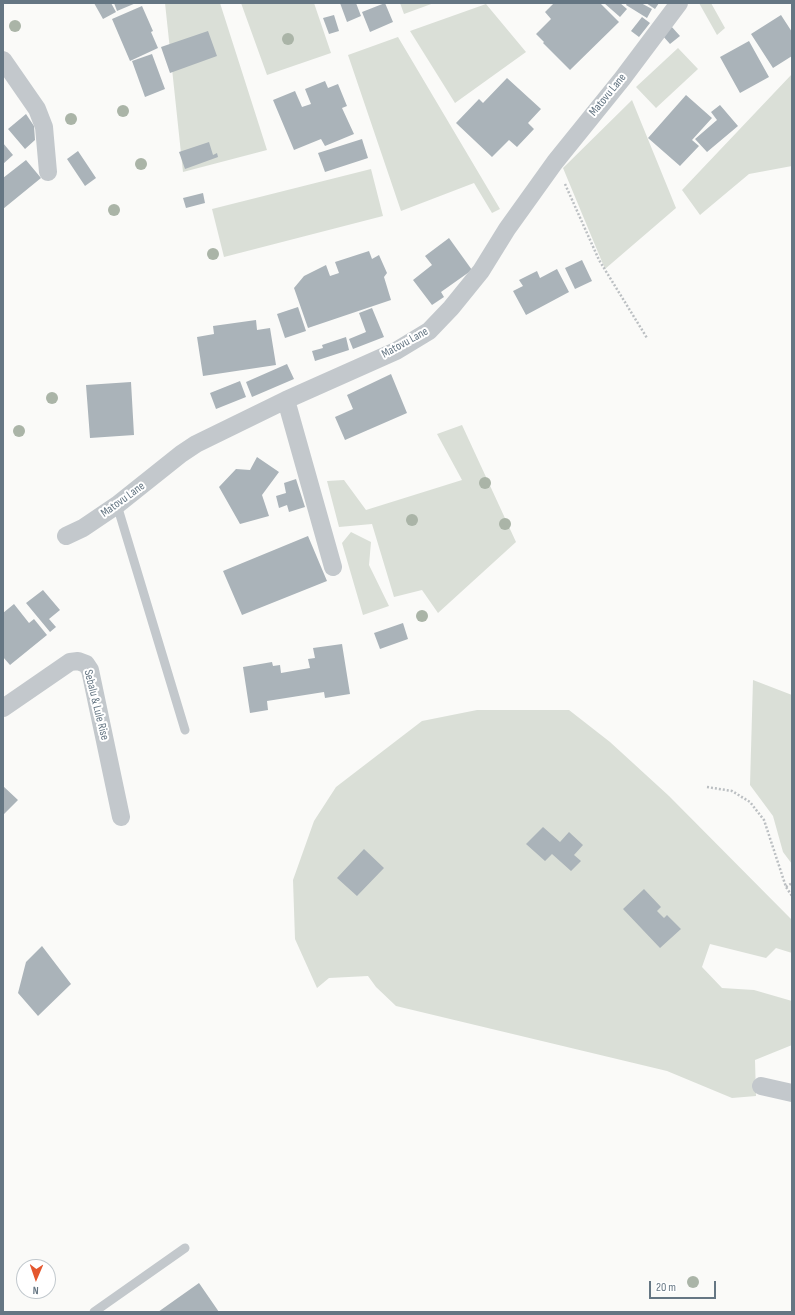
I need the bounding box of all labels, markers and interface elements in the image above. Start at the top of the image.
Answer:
street label: Matovu Lane [586,71,630,119]
street label: Matovu Lane [379,324,431,362]
street label: Matovu Lane [98,479,148,521]
street label: Sebalu & Lule Rise [80,668,112,742]
north arrow [16,1259,56,1299]
scale bar [651,1273,718,1299]
text: 20 m [656,1280,676,1295]
text: N [32,1284,39,1297]

